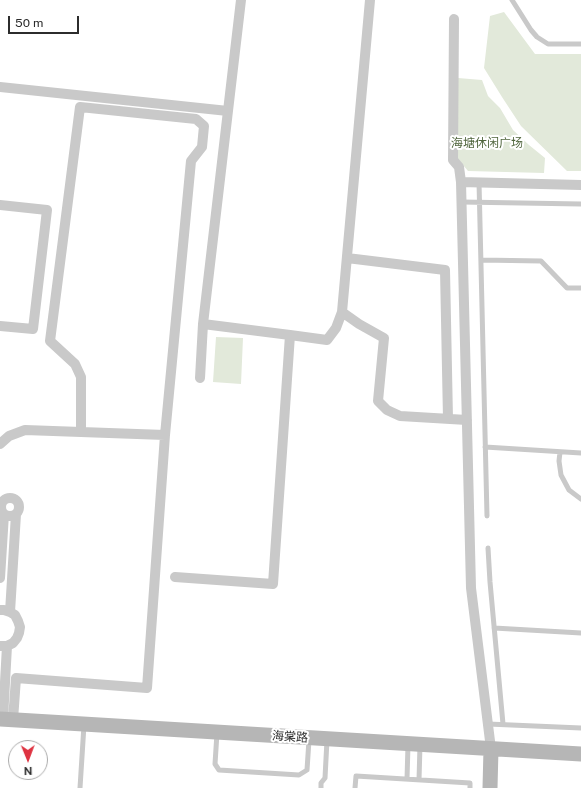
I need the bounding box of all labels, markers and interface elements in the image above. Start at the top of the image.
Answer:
scale bar [10,8,81,34]
text: 50 m [15,16,43,30]
park label: 海塘休闲广场 [451,136,523,150]
street label: 海棠路 [272,729,308,745]
north arrow [8,740,48,780]
text: N [24,765,33,777]

